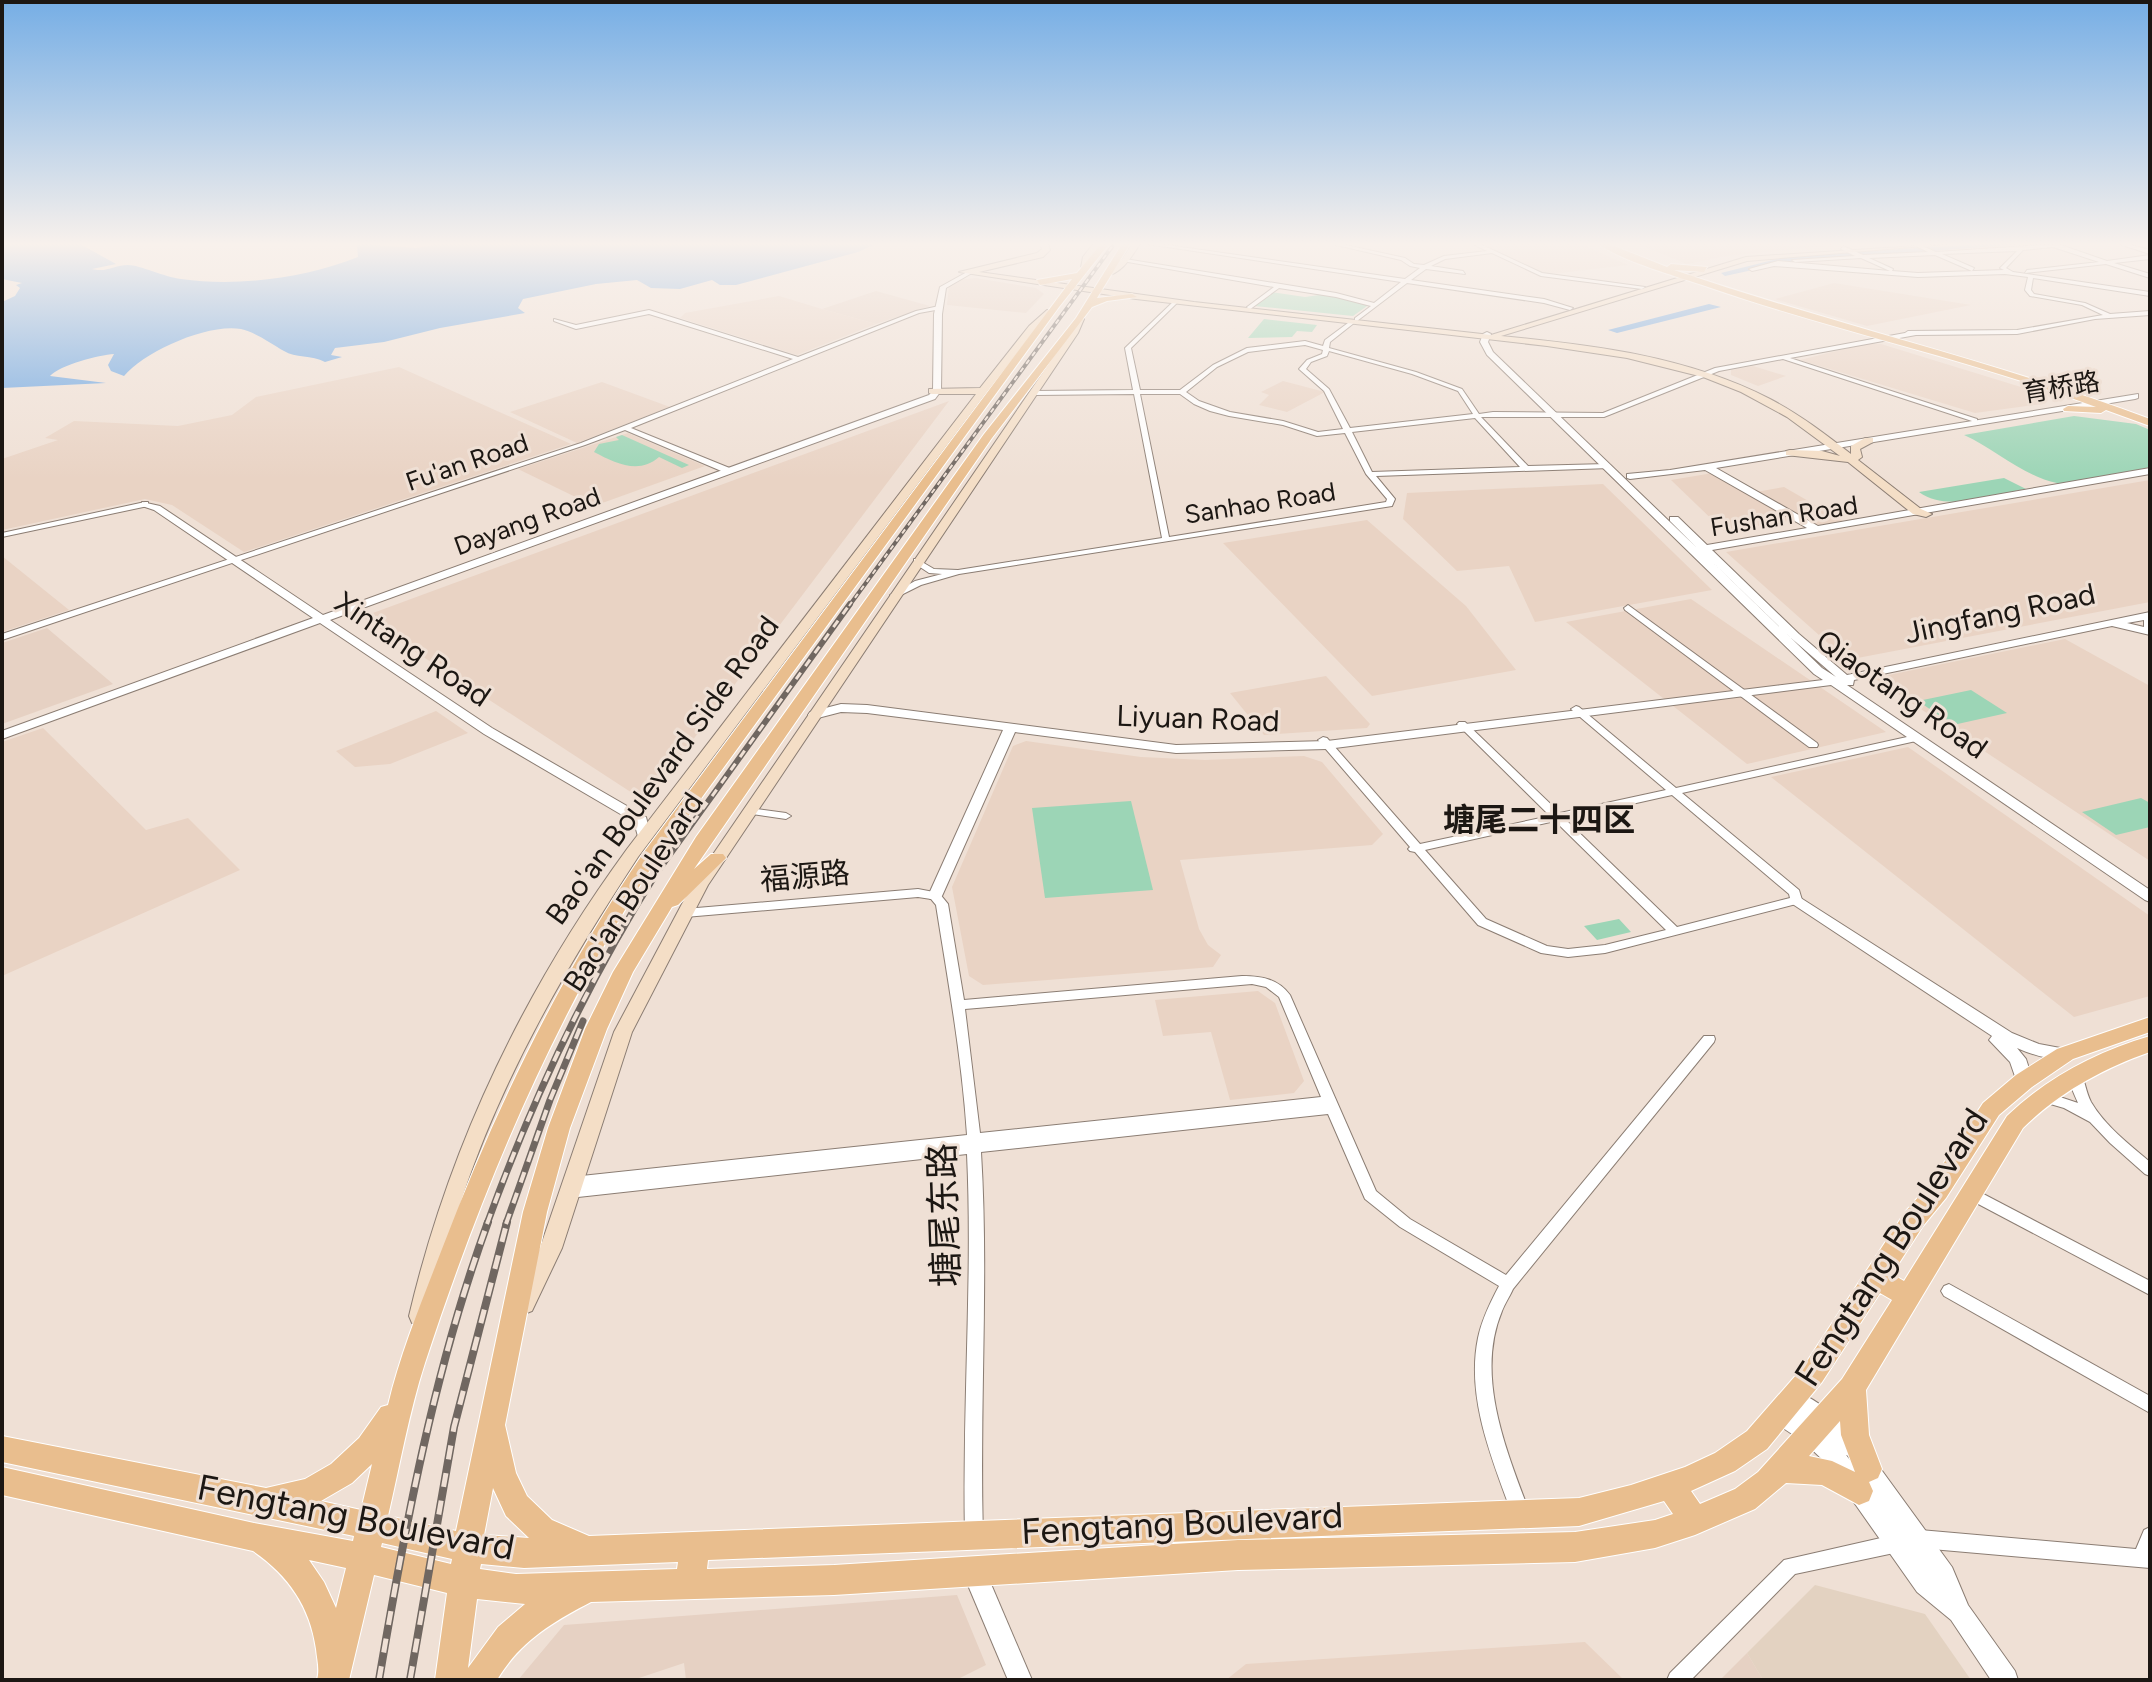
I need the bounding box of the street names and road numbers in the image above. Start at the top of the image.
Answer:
street label: 育桥路 [2020,365,2102,409]
street label: Fu'an Road [401,426,533,498]
street label: Sanhao Road [1182,475,1338,531]
street label: Dayang Road [449,480,605,562]
street label: Fushan Road [1708,489,1860,543]
street label: Jingfang Road [1901,575,2099,651]
street label: Xintang Road [328,583,498,715]
street label: Bao'an Boulevard Side Road [538,609,786,931]
street label: Qiaotang Road [1809,621,1995,767]
street label: Liyuan Road [1116,697,1280,739]
street label: Bao'an Boulevard [555,786,711,998]
street label: 福源路 [759,854,851,898]
street label: Fengtang Boulevard [1785,1100,1997,1394]
street label: 塘尾东路 [920,1142,968,1288]
street label: Fengtang Boulevard [194,1465,518,1569]
street label: Fengtang Boulevard [1020,1493,1344,1553]

